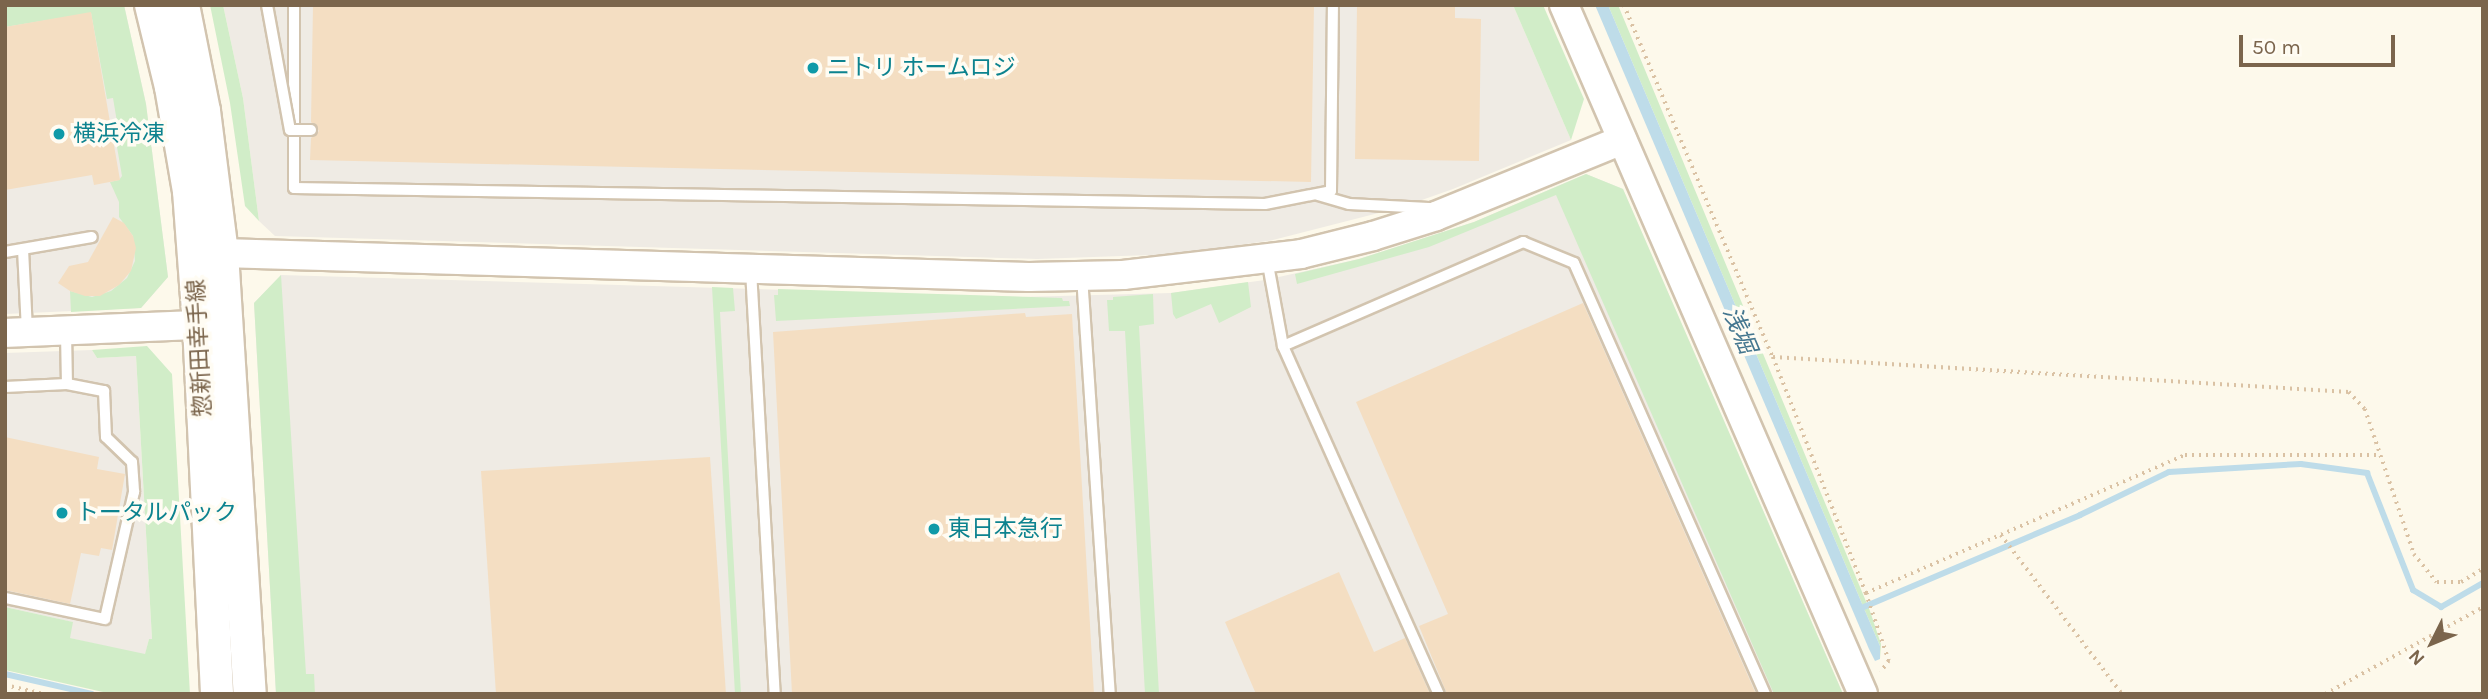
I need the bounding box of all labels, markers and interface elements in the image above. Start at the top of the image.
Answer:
scale bar [2243,21,2399,65]
text: 50 m [2252,35,2301,59]
place label: ニトリ ホームロジ [827,54,1016,82]
marker: ニトリ ホームロジ [805,60,821,76]
place label: 横浜冷凍 [73,120,165,148]
marker: 横浜冷凍 [51,126,67,142]
street label: 惣新田幸手線 [183,278,217,418]
water label: 浅堀 [1716,302,1762,358]
place label: トータルパック [76,499,237,527]
marker: トータルパック [54,505,70,521]
place label: 東日本急行 [948,515,1063,543]
marker: 東日本急行 [926,521,942,537]
north arrow [2397,608,2467,678]
text: N [2404,645,2429,670]

